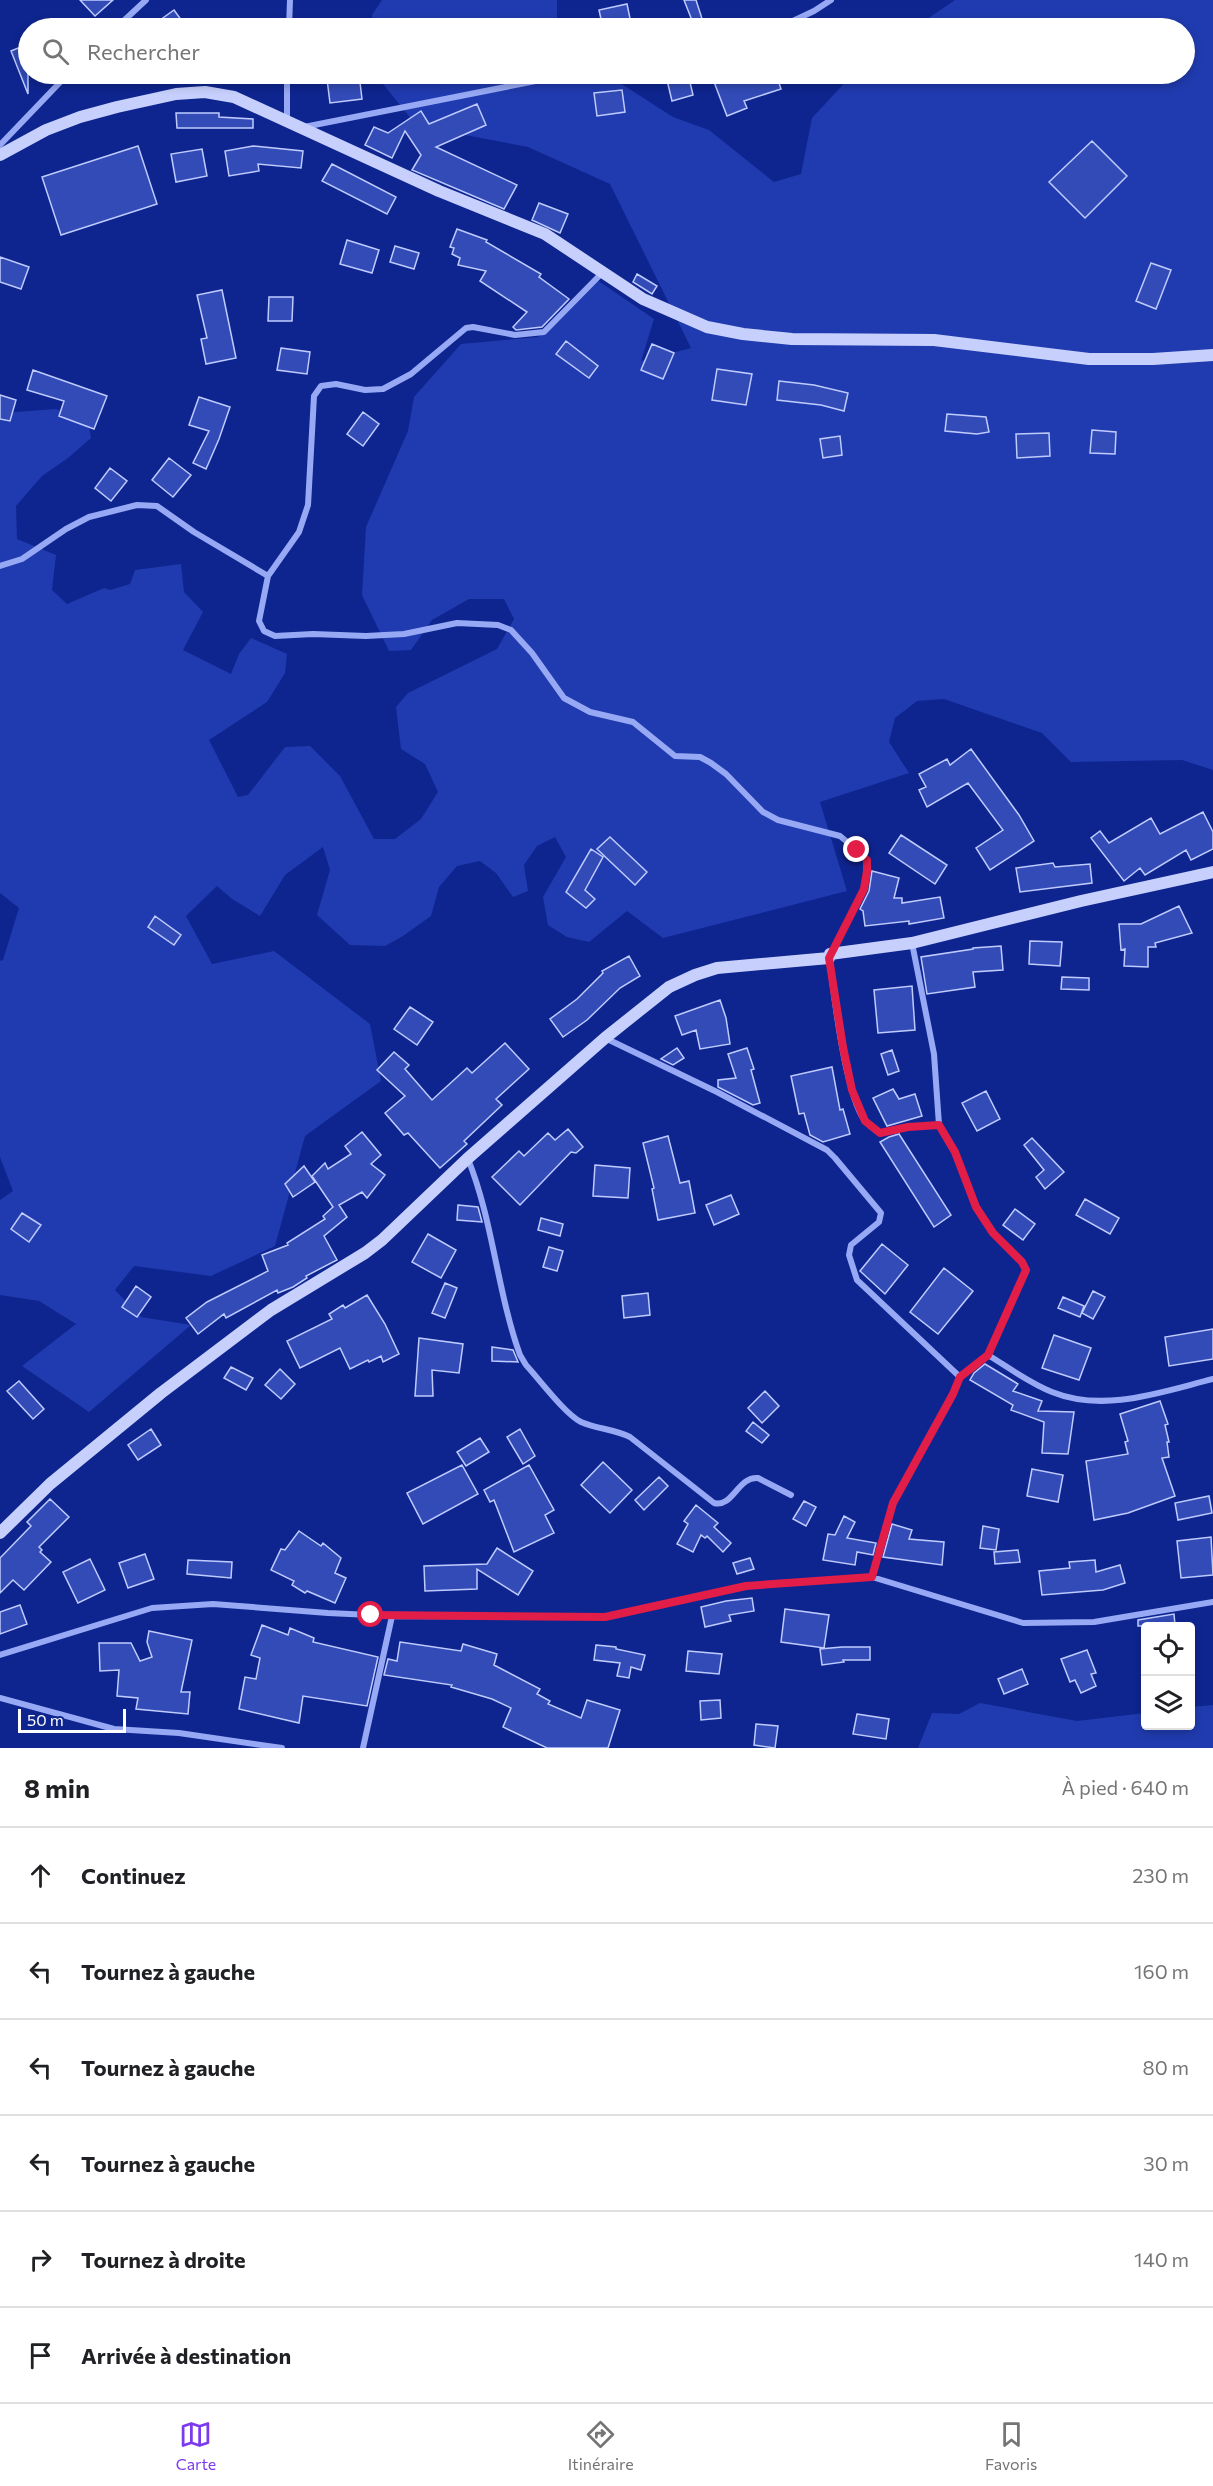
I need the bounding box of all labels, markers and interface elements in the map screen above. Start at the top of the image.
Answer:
search box [18,18,1195,84]
icon: search [39,35,72,68]
text: Rechercher [87,38,200,65]
route end [843,836,869,862]
route start [357,1601,383,1627]
map controls [1141,1622,1195,1730]
button: locate [1141,1622,1195,1676]
button: layers [1141,1676,1195,1730]
scale bar [18,1706,126,1734]
text: 50 m [27,1710,64,1729]
text: 8 min [24,1772,90,1803]
text: À pied · 640 m [1061,1775,1189,1799]
icon: ahead [24,1859,57,1892]
text: Continuez [81,1862,186,1889]
text: 230 m [1132,1863,1189,1887]
icon: left [24,1955,57,1988]
text: Tournez à gauche [81,1958,255,1985]
text: 160 m [1134,1959,1189,1983]
icon: left [24,2051,57,2084]
text: Tournez à gauche [81,2054,255,2081]
text: 80 m [1143,2055,1189,2079]
icon: left [24,2147,57,2180]
text: Tournez à gauche [81,2150,255,2177]
text: 30 m [1143,2151,1189,2175]
icon: right [24,2243,57,2276]
text: Tournez à droite [81,2246,246,2273]
text: 140 m [1134,2247,1189,2271]
icon: arrive [24,2339,57,2372]
text: Arrivée à destination [81,2342,291,2369]
tab: Carte [176,2418,216,2473]
tab: Itinéraire [568,2418,634,2473]
tab: Favoris [985,2418,1037,2473]

